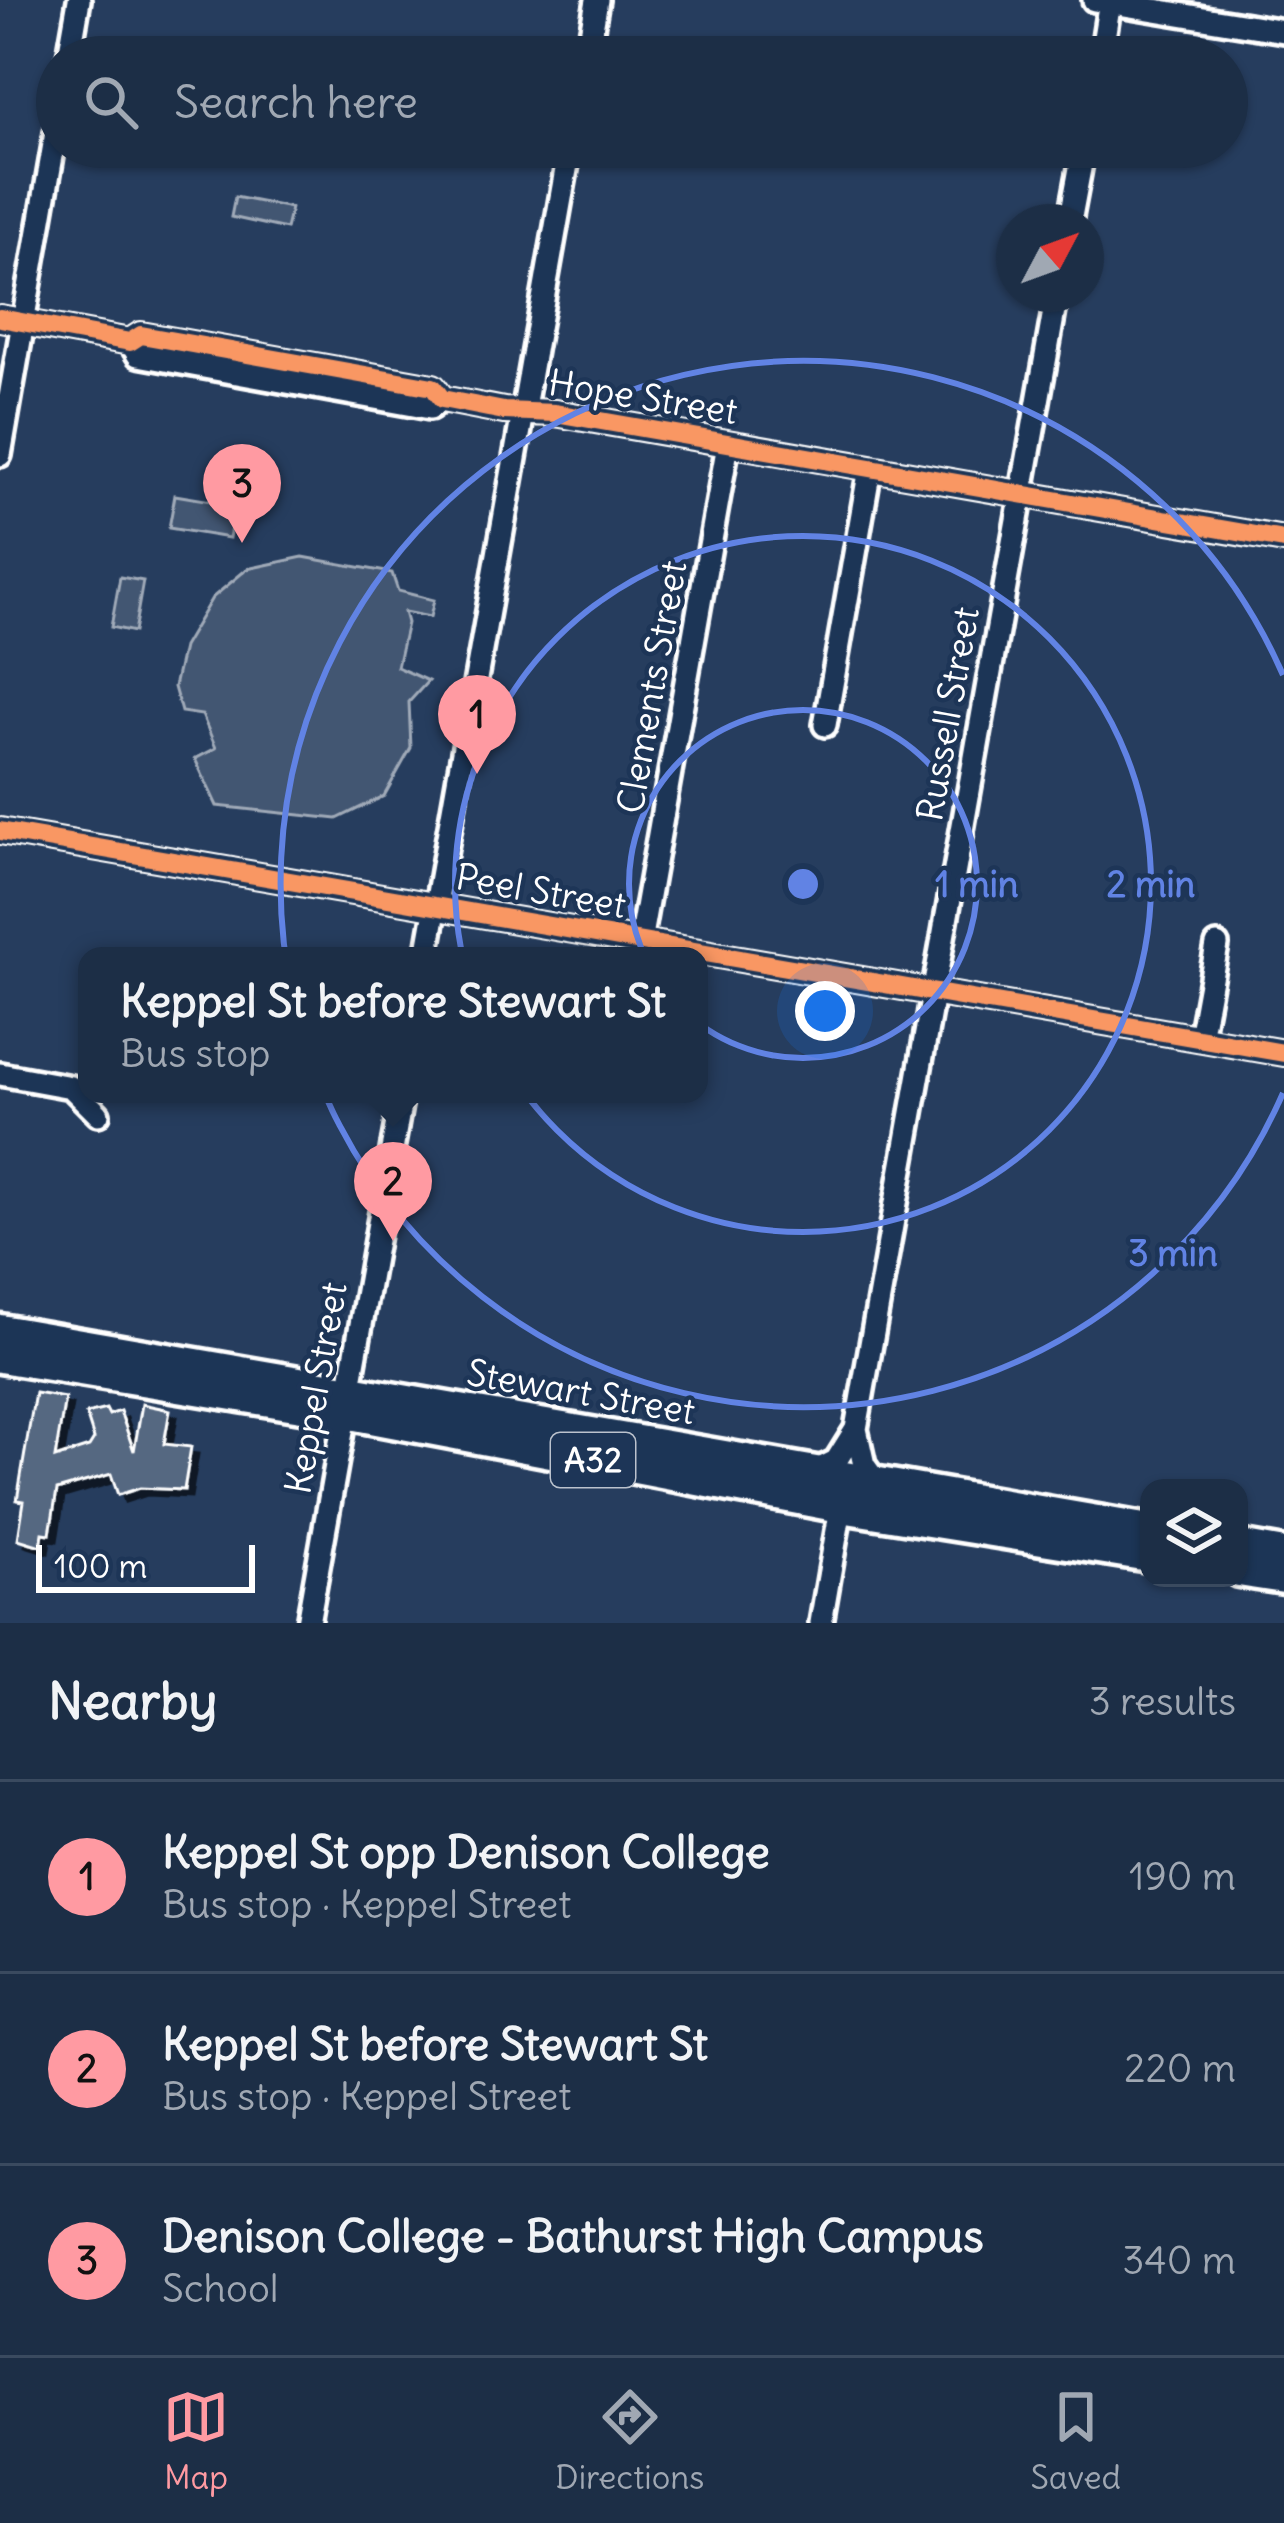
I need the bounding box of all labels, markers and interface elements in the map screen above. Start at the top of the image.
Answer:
search box [36,36,1248,168]
icon: search [78,69,144,135]
text: Search here [174,74,418,130]
north arrow [996,204,1104,312]
street label: Hope Street [545,360,741,434]
pin: 3 [203,444,281,543]
street label: Clements Street [608,557,696,817]
street label: Russell Street [907,603,989,825]
pin: 1 [438,675,516,774]
street label: Peel Street [452,854,630,928]
text: 1 min [935,862,1019,907]
text: 2 min [1107,862,1196,907]
centre of rings [782,863,824,905]
popup [78,947,708,1103]
text: Keppel St before Stewart St [120,973,666,1029]
your location [795,981,855,1041]
text: Bus stop [120,1029,270,1078]
pin: 2 [354,1142,432,1241]
text: 3 min [1128,1231,1218,1276]
street label: Keppel Street [275,1279,357,1497]
street label: Stewart Street [463,1350,699,1434]
road number: A32 [551,1433,635,1487]
map controls [1140,1479,1248,1587]
button: layers [1140,1479,1248,1587]
scale bar [36,1539,255,1592]
text: 100 m [54,1545,147,1587]
text: Nearby [48,1669,217,1733]
text: 3 results [1089,1677,1236,1726]
text: Keppel St opp Denison College [162,1824,770,1880]
text: 1 [79,1852,95,1901]
text: 190 m [1129,1852,1236,1901]
text: Bus stop · Keppel Street [162,1880,571,1929]
text: Keppel St before Stewart St [162,2016,708,2072]
text: 2 [76,2044,98,2093]
text: 220 m [1124,2044,1236,2093]
text: Bus stop · Keppel Street [162,2072,571,2121]
text: Denison College - Bathurst High Campus [162,2208,984,2264]
text: 3 [76,2236,98,2285]
text: 340 m [1122,2236,1236,2285]
text: School [162,2264,279,2313]
tab: Map [163,2384,229,2498]
tab: Directions [555,2384,704,2498]
tab: Saved [1031,2384,1121,2498]

